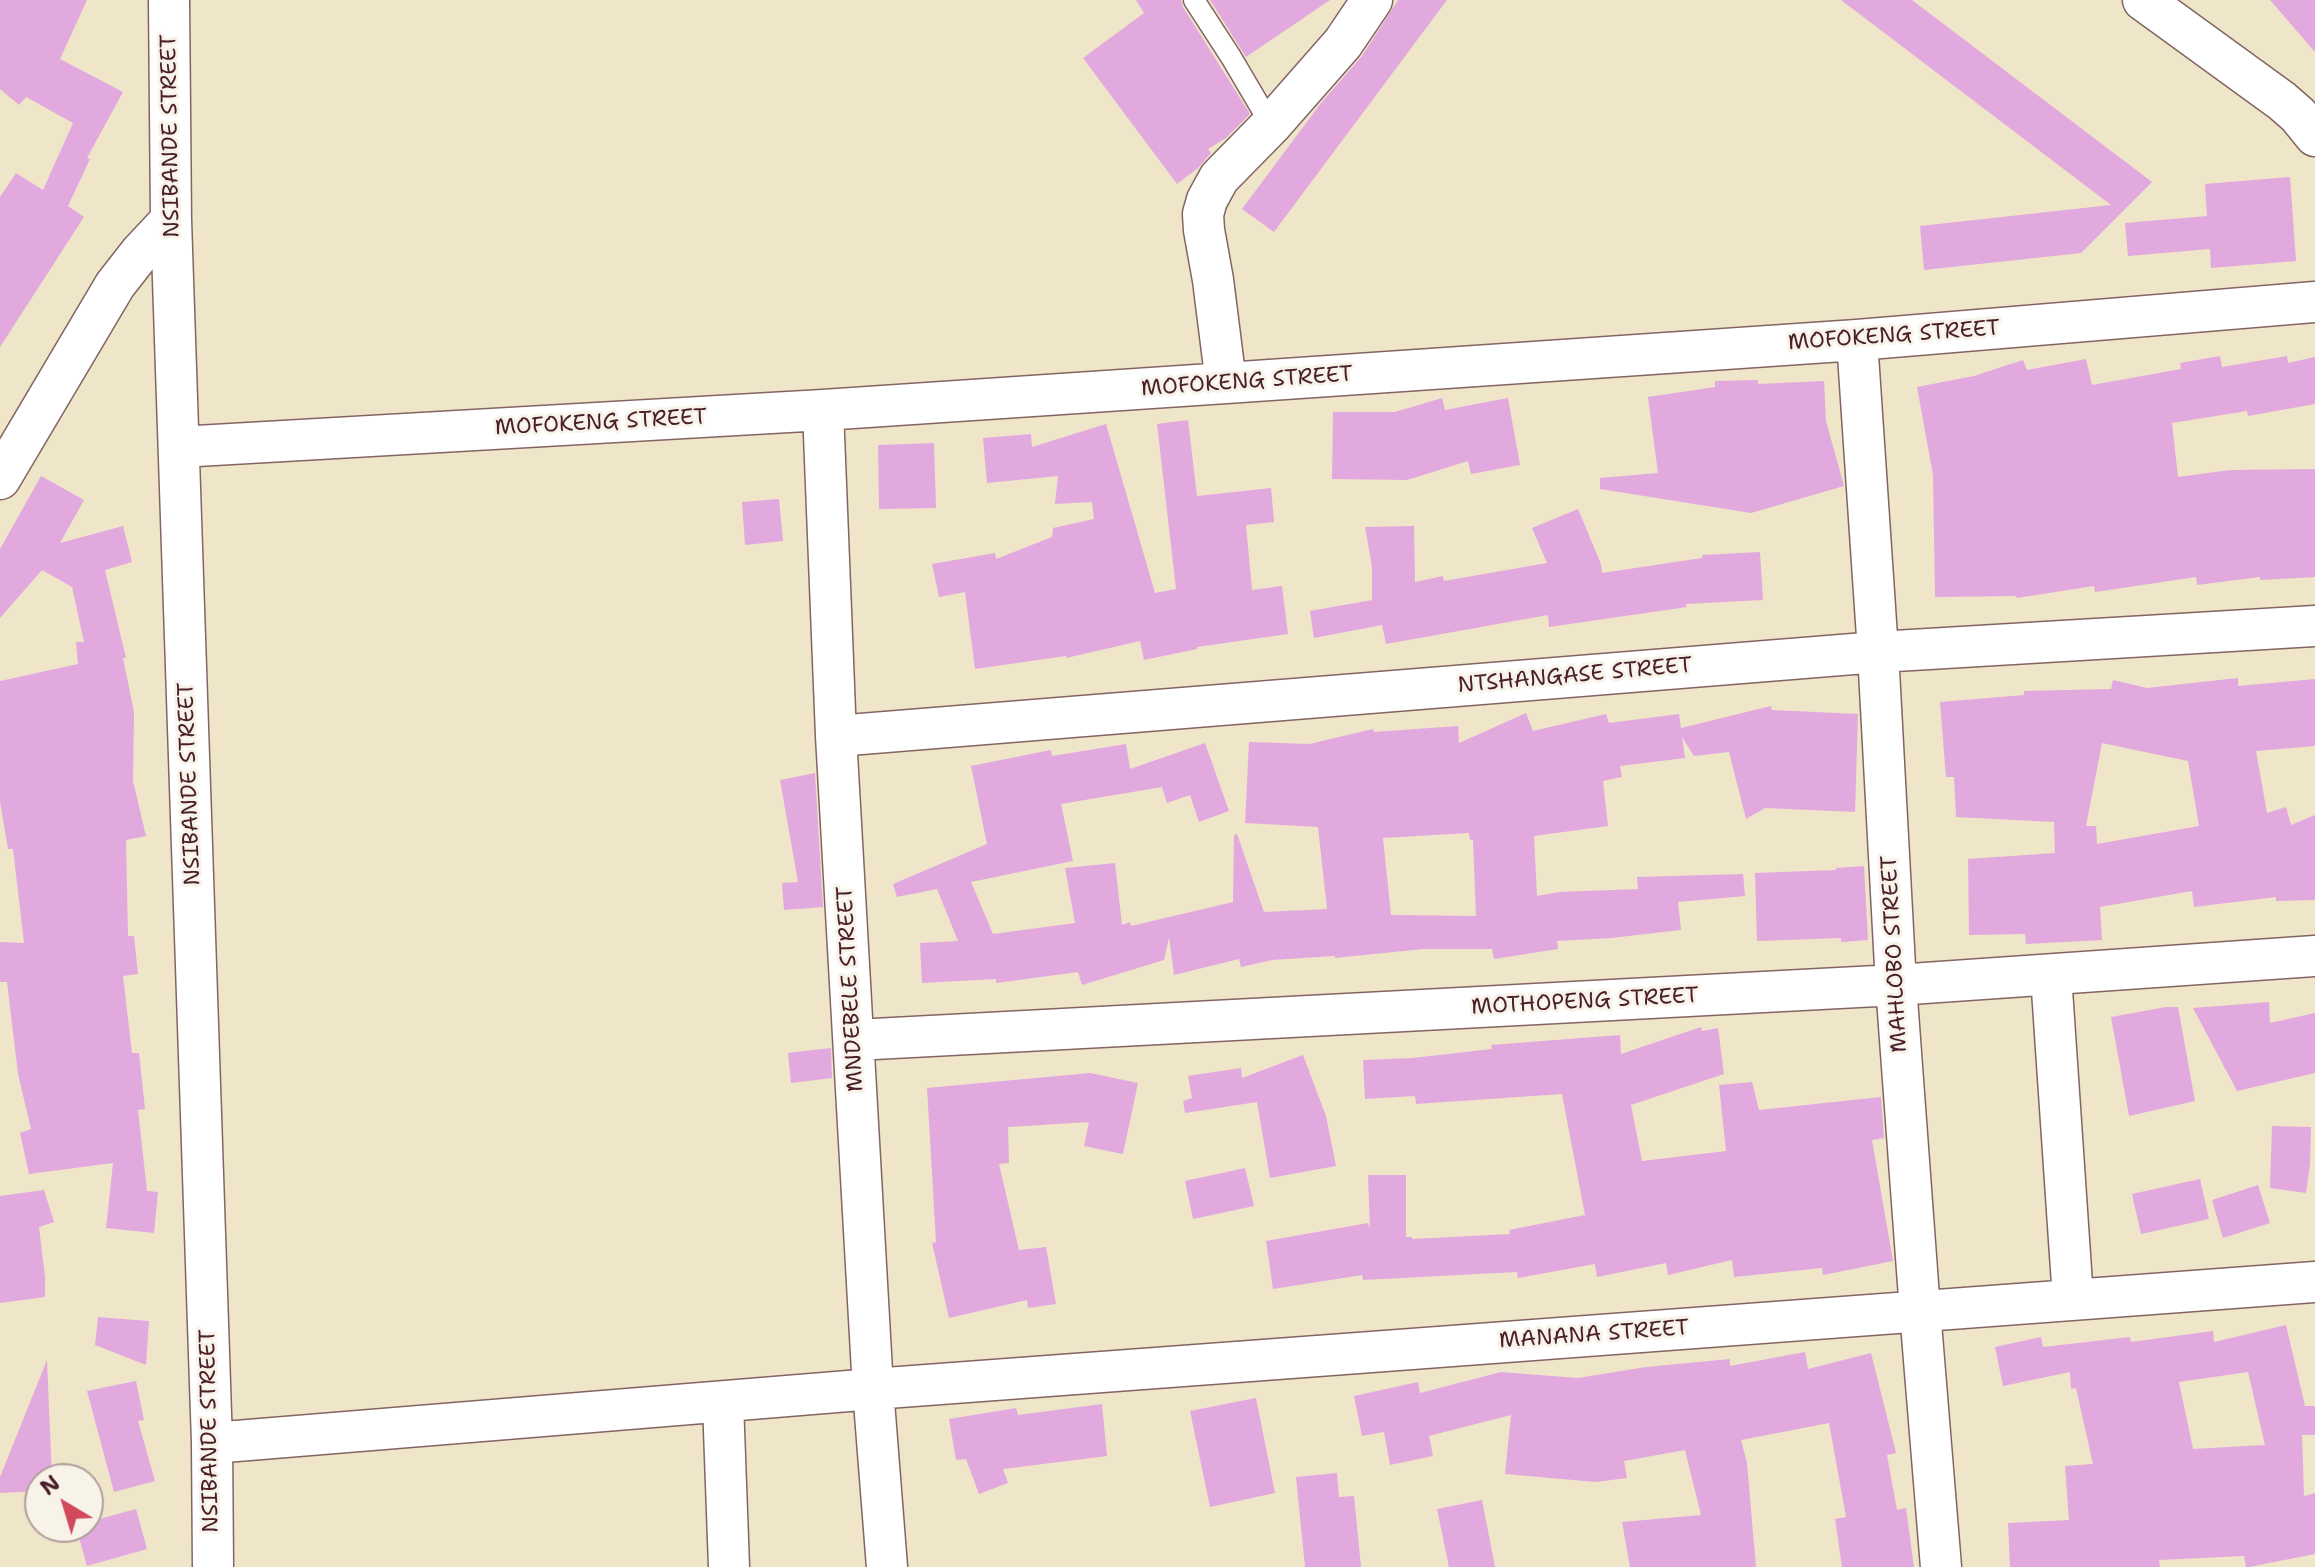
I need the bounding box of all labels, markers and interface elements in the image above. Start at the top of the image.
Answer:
street label: NSIBANDE STREET [156,34,186,238]
street label: MOFOKENG STREET [1787,315,2001,357]
street label: MOFOKENG STREET [1140,361,1354,403]
street label: MOFOKENG STREET [494,404,708,442]
street label: NTSHANGASE STREET [1457,653,1693,699]
street label: NSIBANDE STREET [173,682,207,886]
street label: MAHLOBO STREET [1877,855,1913,1053]
street label: MNDEBELE STREET [832,886,870,1092]
street label: MOTHOPENG STREET [1470,983,1700,1021]
street label: MANANA STREET [1498,1315,1690,1355]
street label: NSIBANDE STREET [195,1329,225,1533]
north arrow [24,1463,104,1543]
text: N [34,1468,66,1502]

